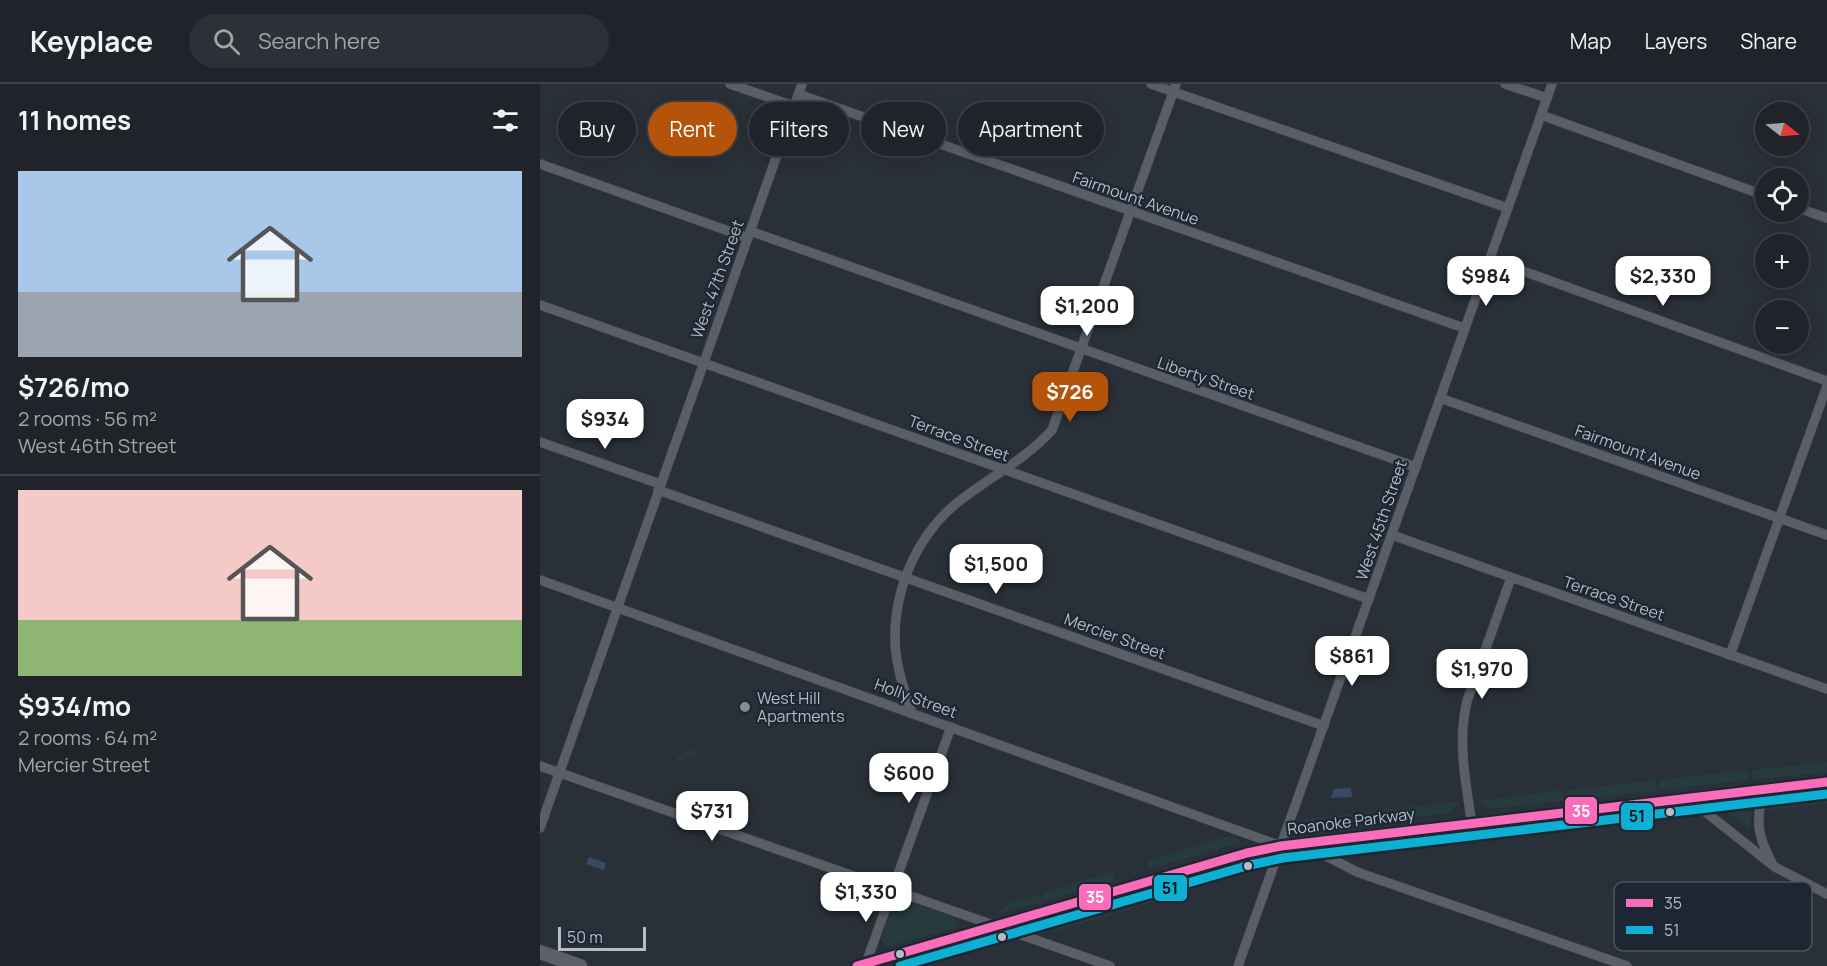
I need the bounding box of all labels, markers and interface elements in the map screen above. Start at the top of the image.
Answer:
search box [189,14,609,68]
text: Keyplace [30,22,153,60]
icon: search [210,25,243,58]
text: Search here [258,26,380,56]
text: Map [1570,27,1611,55]
text: Layers [1644,27,1707,55]
text: Share [1740,27,1797,55]
text: 11 homes [18,102,131,138]
chip: Buy [558,102,636,156]
chip: Rent [648,102,737,156]
chip: Filters [749,102,849,156]
chip: New [861,102,946,156]
chip: Apartment [958,102,1104,156]
north arrow [1755,102,1809,156]
map controls [1755,102,1809,354]
icon: filters [489,104,522,137]
street label: Fairmount Avenue [1070,166,1202,230]
button: locate [1755,168,1809,222]
icon: home [216,210,324,318]
street label: West 47th Street [685,217,749,341]
button: + [1755,234,1809,288]
pin: $984 [1450,256,1522,307]
pin: $2,330 [1614,256,1712,307]
text: $984 [1461,262,1511,289]
text: $2,330 [1630,262,1696,289]
pin: $1,200 [1038,286,1136,337]
text: $1,200 [1055,292,1119,319]
button: − [1755,300,1809,354]
street label: Liberty Street [1155,351,1257,405]
text: $726/mo [18,369,130,405]
pin: $726 [1034,372,1106,423]
text: $726 [1046,378,1094,405]
pin: $934 [569,399,641,450]
text: 2 rooms · 56 m² [18,405,157,432]
text: $934 [581,405,629,432]
street label: Terrace Street [905,410,1013,466]
street label: Fairmount Avenue [1572,419,1704,485]
text: West 46th Street [18,432,177,459]
street label: West 45th Street [1350,457,1412,583]
icon: home [216,529,324,637]
pin: $1,500 [947,544,1045,595]
text: $1,500 [964,550,1028,577]
street label: Terrace Street [1560,570,1668,626]
street label: Mercier Street [1061,608,1169,664]
pin: $861 [1316,636,1388,687]
text: $861 [1329,642,1375,669]
pin: $1,970 [1433,649,1531,700]
text: $1,970 [1451,655,1513,682]
street label: Holly Street [872,673,960,723]
place label: West Hill Apartments [757,687,845,727]
text: $934/mo [18,688,131,724]
marker: West Hill Apartments [738,700,752,714]
text: 2 rooms · 64 m² [18,724,157,751]
text: Mercier Street [18,751,151,778]
pin: $600 [873,753,945,804]
text: $600 [883,759,935,786]
pin: $731 [676,791,748,842]
line badge: 35 [1564,796,1598,825]
text: $731 [690,797,734,824]
text: 35 [1572,800,1590,822]
street label: Roanoke Parkway [1286,802,1417,840]
line badge: 51 [1620,802,1654,831]
text: 51 [1629,805,1645,827]
unlabelled marker [1664,806,1676,818]
unlabelled marker [1242,860,1254,872]
pin: $1,330 [817,872,915,923]
line badge: 51 [1153,874,1188,902]
text: 51 [1162,877,1178,899]
text: $1,330 [834,878,898,905]
legend [1614,882,1812,951]
line badge: 35 [1078,883,1112,911]
text: 35 [1086,886,1104,908]
text: 35 [1664,892,1682,914]
text: 51 [1664,919,1679,941]
scale bar [558,924,646,952]
text: 50 m [567,926,603,948]
unlabelled marker [996,931,1008,943]
unlabelled marker [894,948,906,960]

